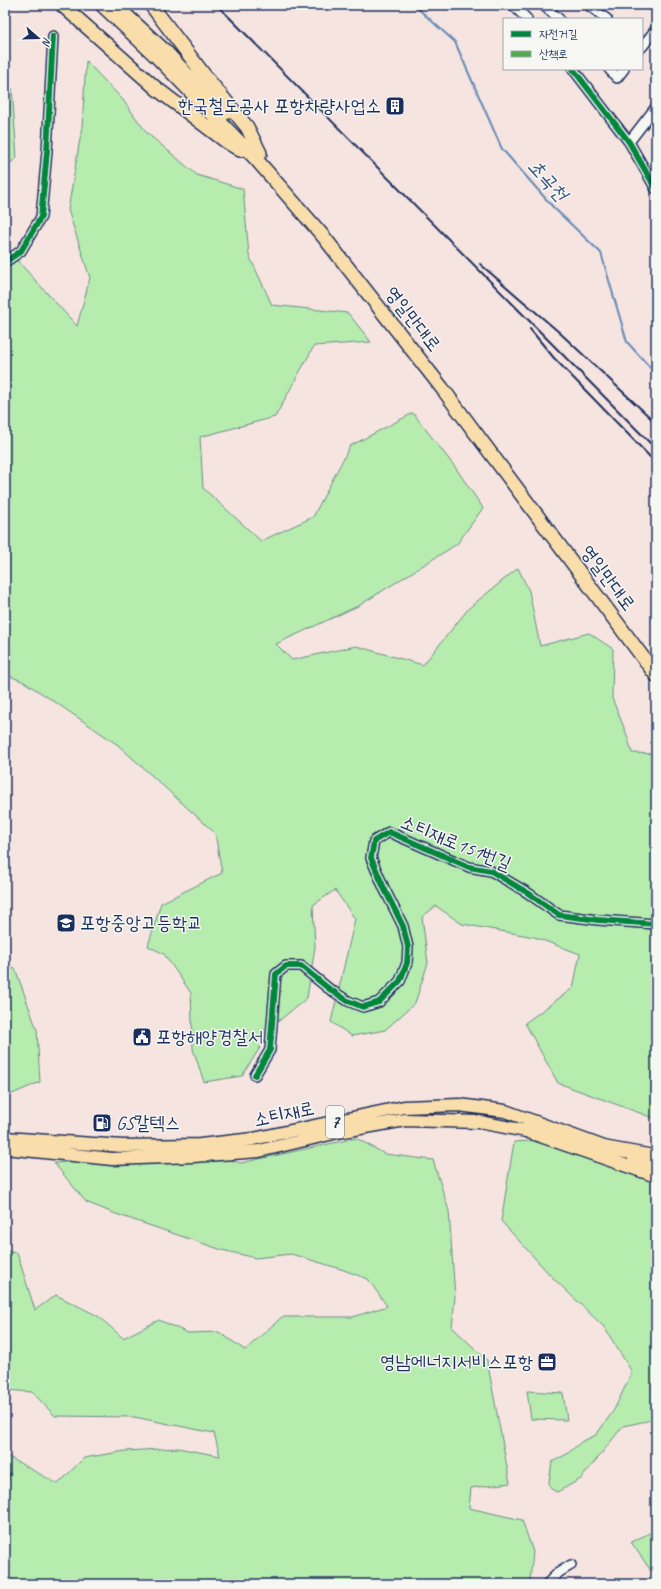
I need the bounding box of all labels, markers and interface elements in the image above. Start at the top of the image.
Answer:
north arrow [18,18,58,58]
legend [503,18,643,70]
text: 자전거길 [539,26,578,42]
text: N [39,36,55,49]
text: 산책로 [539,46,568,62]
place label: 한국철도공사 포항차량사업소 [178,94,381,118]
building icon: 한국철도공사 포항차량사업소 [384,95,406,117]
water label: 초곡천 [523,154,575,208]
street label: 영일만대로 [380,281,446,357]
street label: 영일만대로 [575,540,641,616]
street label: 소티재로151번길 [397,810,515,876]
place label: 포항중앙고등학교 [80,911,202,935]
school or university icon: 포항중앙고등학교 [55,912,77,934]
place label: 포항해양경찰서 [156,1025,263,1049]
public building icon: 포항해양경찰서 [131,1026,153,1048]
street label: 소티재로 [252,1096,316,1132]
road number: 7 [326,1106,344,1138]
place label: GS칼텍스 [116,1111,180,1135]
fuel station icon: GS칼텍스 [91,1112,113,1134]
place label: 영남에너지서비스포항 [380,1350,533,1374]
office icon: 영남에너지서비스포항 [536,1351,558,1373]

